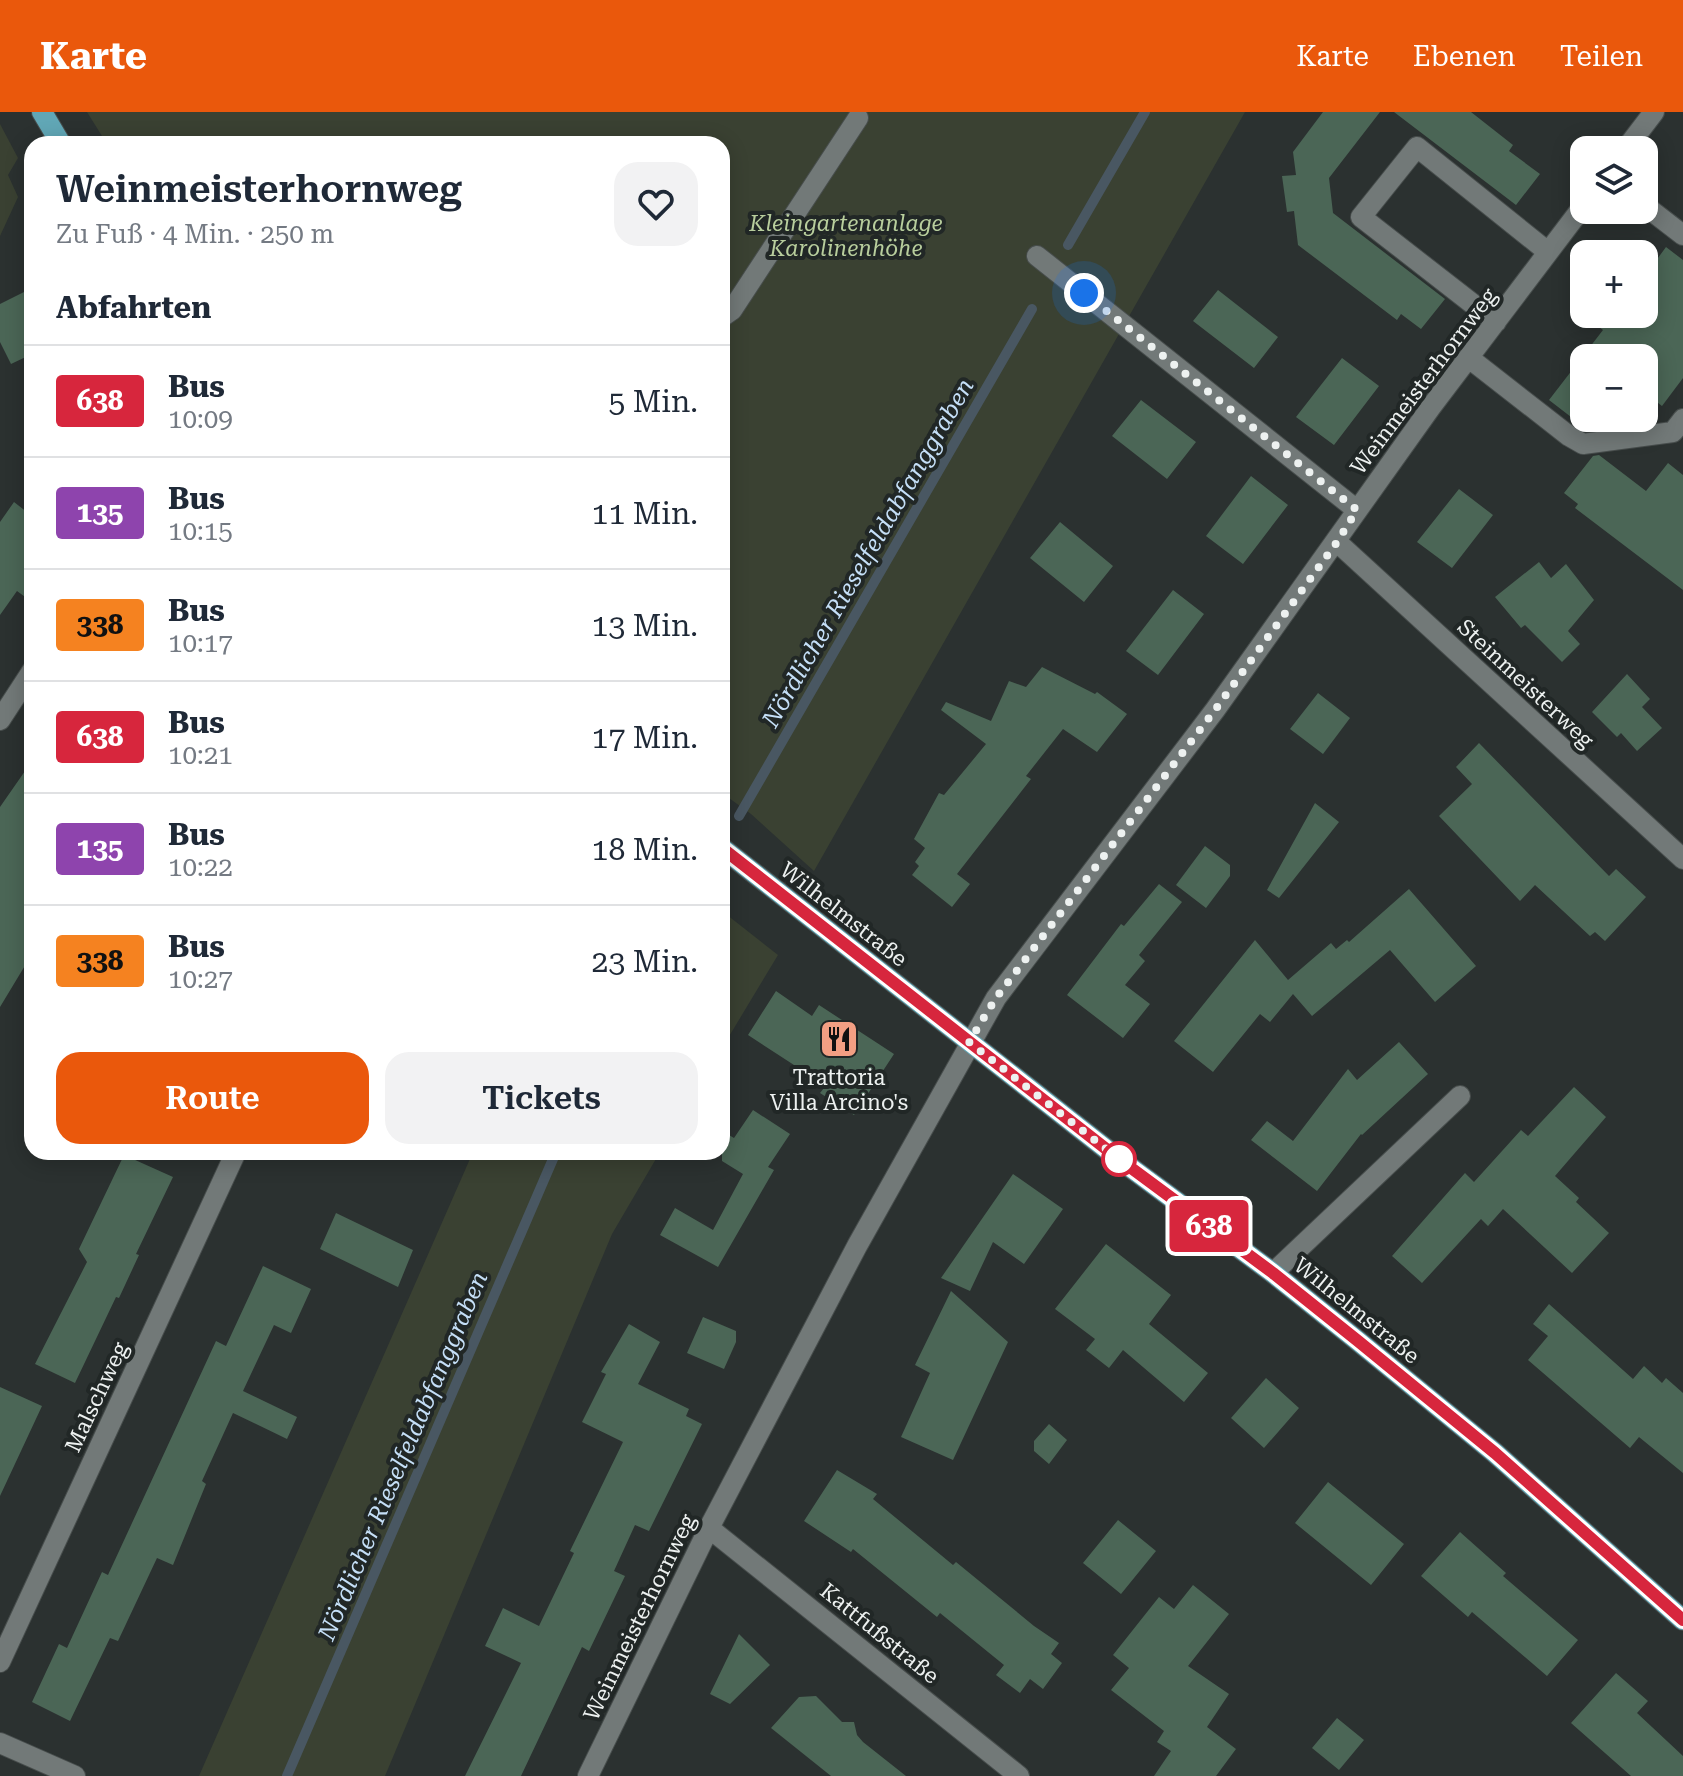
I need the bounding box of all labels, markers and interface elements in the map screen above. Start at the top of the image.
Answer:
text: Karte [40,34,147,78]
text: Karte [1296,40,1369,73]
text: Ebenen [1413,40,1516,73]
text: Teilen [1560,40,1643,73]
map controls [1570,136,1658,432]
button: layers [1570,136,1658,224]
button: heart [614,162,698,246]
text: Weinmeisterhornweg [56,167,462,211]
park label: Kleingartenanlage Karolinenhöhe [748,211,943,261]
text: Zu Fuß · 4 Min. · 250 m [56,219,334,249]
button: + [1570,240,1658,328]
your location [1064,273,1104,313]
street label: Weinmeisterhornweg [1345,283,1502,479]
text: Abfahrten [56,290,211,325]
button: − [1570,344,1658,432]
text: Bus [168,369,225,404]
water label: Nördlicher Rieselfeldabfanggraben [756,374,980,733]
text: 638 [76,384,124,417]
text: 5 Min. [608,384,698,419]
text: 10:09 [168,404,233,434]
text: Bus [168,481,225,516]
text: 135 [76,496,124,529]
text: 11 Min. [592,496,698,531]
text: 10:15 [168,516,233,546]
text: Bus [168,593,225,628]
text: 338 [76,608,124,641]
text: 13 Min. [592,608,698,643]
street label: Steinmeisterweg [1453,614,1599,753]
text: 10:17 [168,628,233,658]
text: Bus [168,705,225,740]
text: 638 [76,720,124,753]
text: 17 Min. [592,720,698,755]
text: 10:21 [168,740,233,770]
text: Bus [168,817,225,852]
text: 135 [76,832,124,865]
text: 18 Min. [592,832,698,867]
text: 10:22 [168,852,233,882]
street label: Wilhelmstraße [775,857,912,972]
text: Bus [168,929,225,964]
text: 338 [76,944,124,977]
text: 23 Min. [592,944,698,979]
text: 10:27 [168,964,233,994]
restaurant icon: Trattoria Villa Arcino's [818,1018,860,1060]
button: Route [56,1052,369,1144]
button: Tickets [385,1052,698,1144]
place label: Trattoria Villa Arcino's [770,1065,908,1115]
unlabelled marker [1102,1142,1136,1176]
line badge: 638 [1163,1200,1255,1252]
text: 638 [1185,1209,1233,1242]
street label: Wilhelmstraße [1289,1252,1424,1369]
water label: Nördlicher Rieselfeldabfanggraben [312,1267,494,1645]
street label: Malschweg [60,1338,133,1456]
street label: Weinmeisterhornweg [579,1510,701,1724]
street label: Kattfußstraße [815,1578,944,1689]

